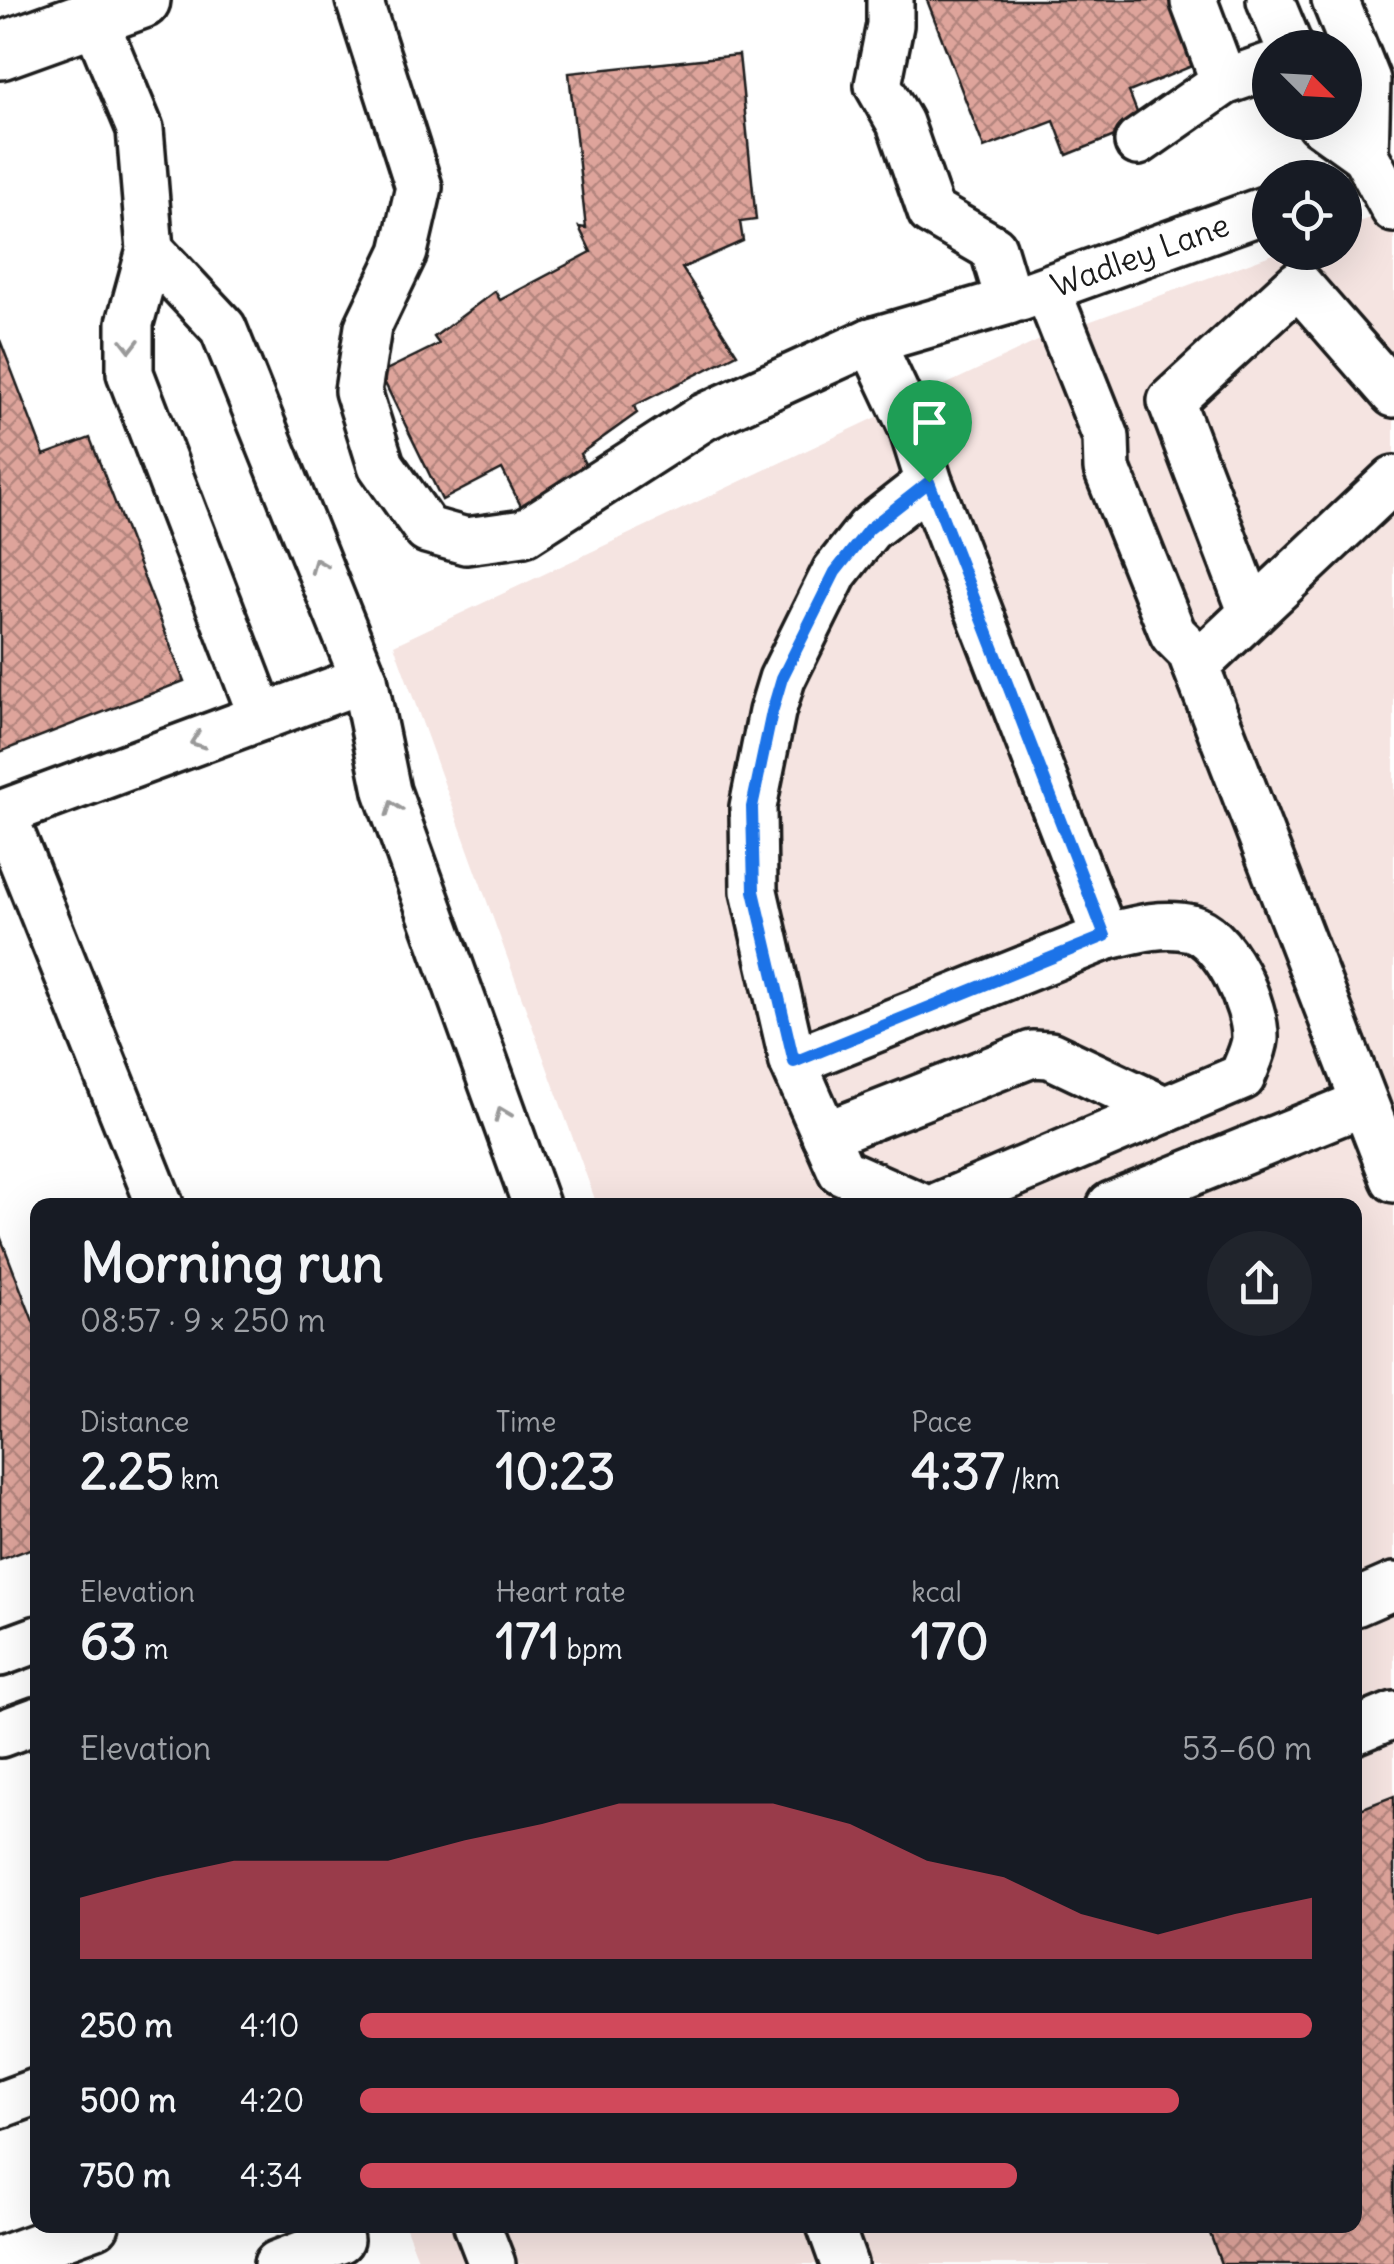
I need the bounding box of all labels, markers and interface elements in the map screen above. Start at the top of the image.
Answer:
north arrow [1252,30,1362,140]
map controls [1252,30,1362,270]
button: locate [1252,160,1362,270]
street label: Wadley Lane [1045,204,1235,306]
one-way arrow [119,338,141,354]
pin [887,380,972,483]
icon: arrive [902,395,957,450]
one-way arrow [310,557,330,574]
one-way arrow [190,729,207,750]
one-way arrow [384,800,405,817]
one-way arrow [493,1106,514,1123]
text: Morning run [80,1228,384,1297]
button: share [1207,1231,1312,1336]
text: 08:57 · 9 × 250 m [80,1300,326,1341]
text: Distance [80,1404,189,1440]
text: Time [496,1404,556,1440]
text: Pace [911,1404,972,1440]
text: 2.25 [80,1440,174,1503]
text: 10:23 [496,1440,616,1503]
text: 4:37 [911,1440,1004,1503]
text: km [174,1461,219,1497]
text: /km [1004,1461,1060,1497]
text: Elevation [80,1574,195,1610]
text: Heart rate [496,1574,626,1610]
text: kcal [911,1574,962,1610]
text: 63 [80,1610,137,1673]
text: 171 [496,1610,560,1673]
text: 170 [911,1610,989,1673]
text: m [137,1631,168,1667]
text: bpm [560,1631,623,1667]
text: Elevation [80,1728,211,1769]
text: 53–60 m [1182,1728,1312,1769]
text: 250 m [80,2005,173,2046]
text: 4:10 [240,2005,300,2046]
text: 500 m [80,2080,176,2121]
text: 4:20 [240,2080,304,2121]
text: 750 m [80,2155,171,2196]
text: 4:34 [240,2155,302,2196]

